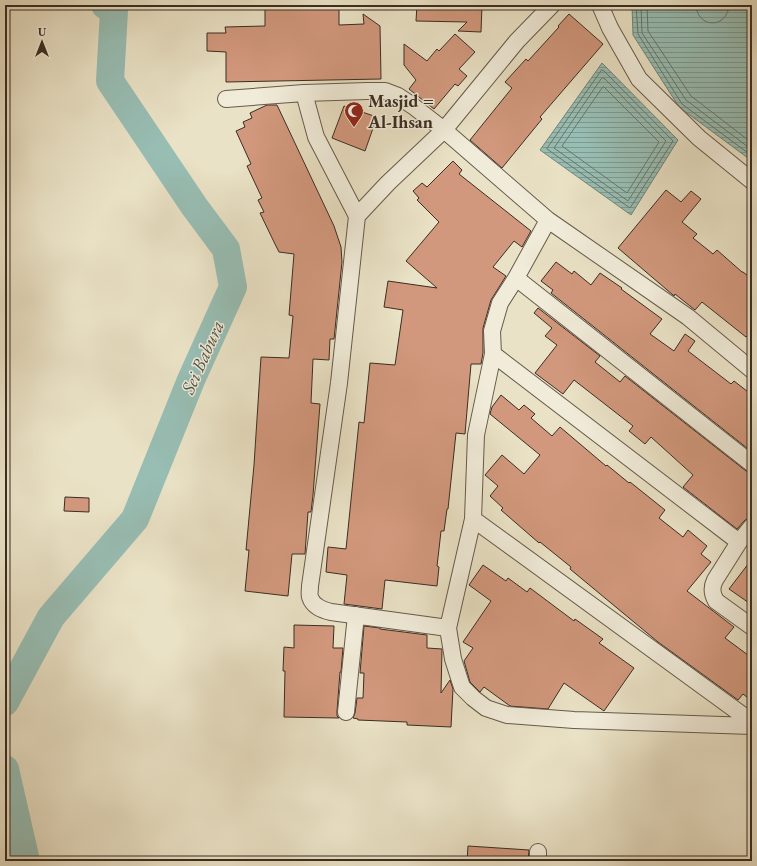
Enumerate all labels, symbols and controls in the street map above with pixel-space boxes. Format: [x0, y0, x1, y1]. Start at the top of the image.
north arrow [22, 22, 62, 62]
text: U [38, 25, 47, 39]
place label: Masjid = Al-Ihsan [367, 89, 434, 133]
mosque icon: Masjid = Al-Ihsan [343, 100, 365, 128]
water label: Sei Babura [175, 316, 230, 399]

